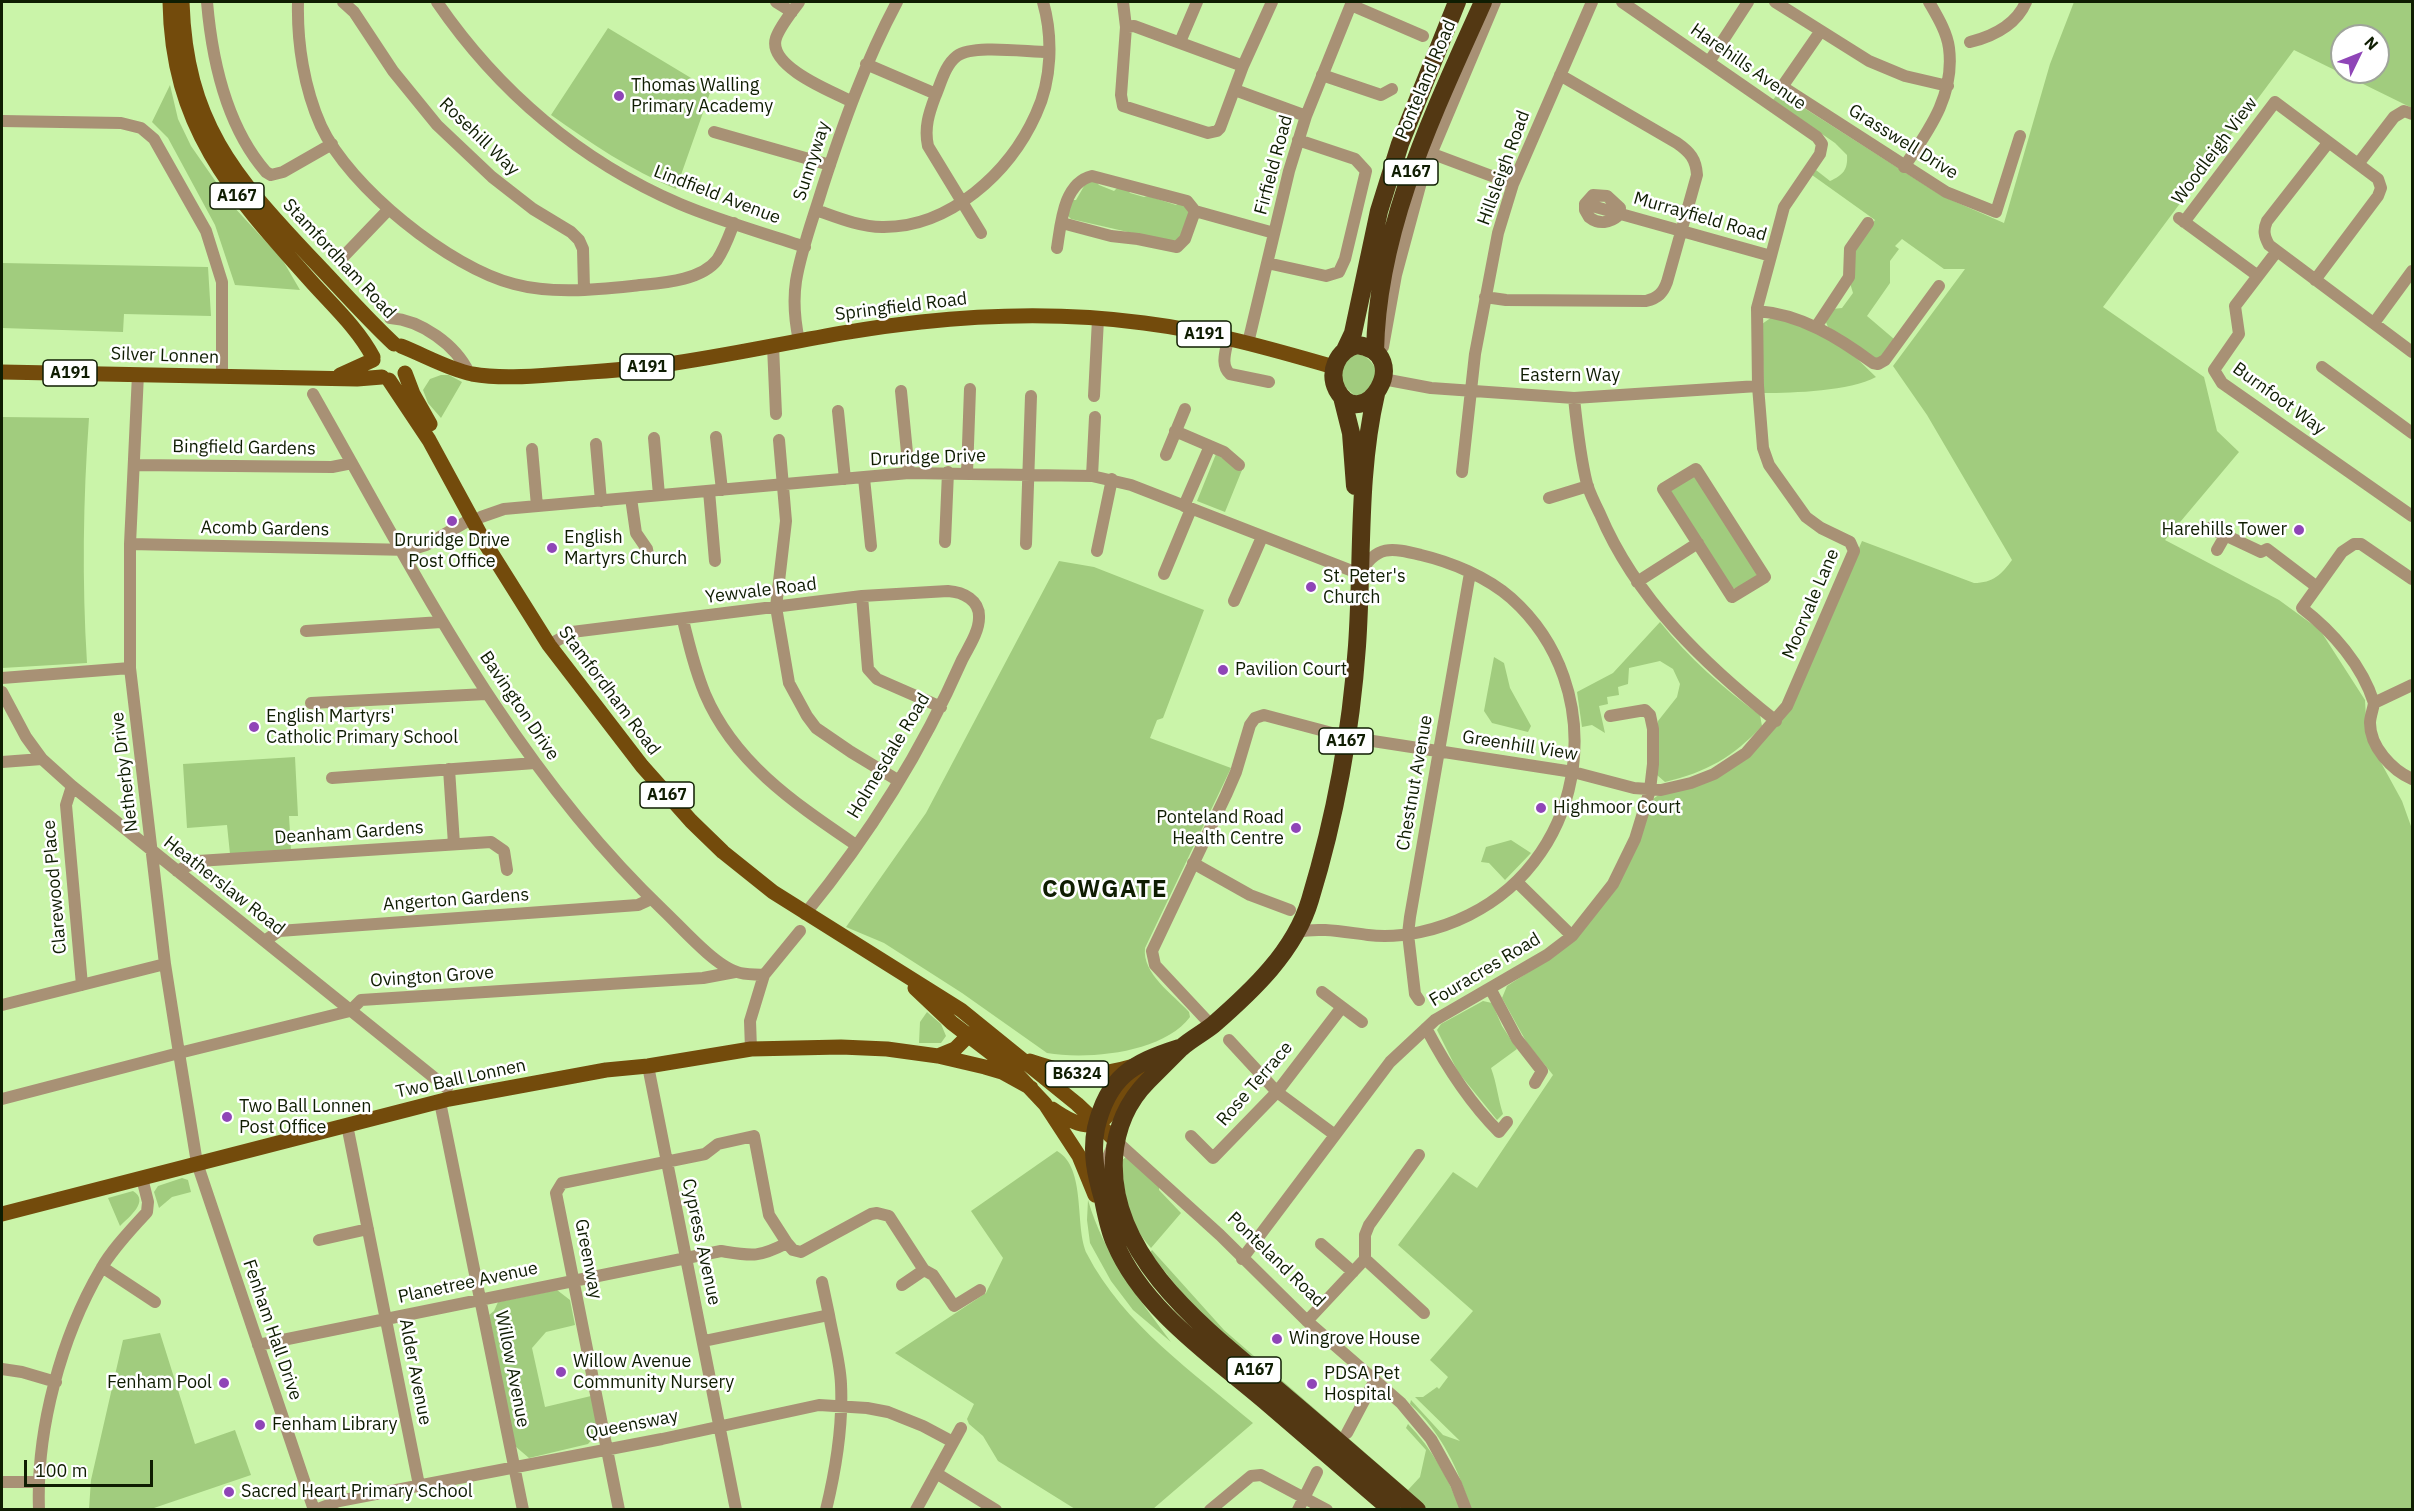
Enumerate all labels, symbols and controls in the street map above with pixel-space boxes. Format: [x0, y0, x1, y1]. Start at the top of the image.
street label: Ponteland Road [1391, 17, 1461, 143]
street label: Harehills Avenue [1686, 19, 1810, 115]
north arrow [2330, 24, 2390, 84]
text: N [2360, 32, 2383, 54]
place label: Thomas Walling Primary Academy [631, 75, 773, 118]
marker: Thomas Walling Primary Academy [612, 89, 626, 103]
street label: Rosehill Way [434, 93, 524, 181]
street label: Woodleigh View [2168, 93, 2262, 209]
street label: Grasswell Drive [1844, 100, 1962, 184]
street label: Hillsleigh Road [1473, 108, 1535, 228]
street label: Firfield Road [1250, 113, 1298, 217]
street label: Sunnyway [789, 119, 835, 203]
road number: A167 [1384, 159, 1438, 185]
street label: Lindfield Avenue [651, 161, 783, 229]
road number: A167 [210, 183, 264, 209]
street label: Murrayfield Road [1631, 188, 1769, 246]
street label: Stamfordham Road [278, 195, 400, 323]
street label: Springfield Road [834, 288, 968, 326]
road number: A191 [1177, 321, 1231, 347]
street label: Silver Lonnen [110, 343, 220, 369]
road number: A191 [620, 354, 674, 380]
street label: Burnfoot Way [2228, 358, 2330, 440]
road number: A191 [43, 360, 97, 386]
street label: Eastern Way [1520, 365, 1620, 387]
street label: Bingfield Gardens [172, 436, 316, 460]
street label: Druridge Drive [870, 445, 986, 471]
marker: Druridge Drive Post Office [445, 514, 459, 528]
street label: Acomb Gardens [200, 517, 330, 541]
place label: Harehills Tower [2161, 519, 2287, 541]
marker: Harehills Tower [2292, 523, 2306, 537]
place label: English Martyrs Church [564, 527, 687, 570]
place label: Druridge Drive Post Office [394, 530, 510, 572]
marker: English Martyrs Church [545, 541, 559, 555]
street label: Moorvale Lane [1778, 546, 1844, 662]
place label: St. Peter's Church [1323, 566, 1406, 608]
street label: Yewvale Road [704, 573, 818, 609]
marker: St. Peter's Church [1304, 580, 1318, 594]
street label: Stamfordham Road [553, 622, 665, 760]
street label: Bavington Drive [475, 647, 563, 765]
place label: Pavilion Court [1235, 659, 1347, 681]
marker: Pavilion Court [1216, 663, 1230, 677]
street label: Holmesdale Road [843, 689, 935, 823]
place label: English Martyrs' Catholic Primary School [266, 706, 458, 748]
street label: Netherby Drive [107, 711, 143, 833]
street label: Chestnut Avenue [1392, 713, 1438, 853]
marker: English Martyrs' Catholic Primary School [247, 720, 261, 734]
street label: Greenhill View [1461, 726, 1579, 766]
road number: A167 [1319, 728, 1373, 754]
road number: A167 [640, 782, 694, 808]
place label: Highmoor Court [1553, 797, 1681, 819]
marker: Highmoor Court [1534, 801, 1548, 815]
place label: Ponteland Road Health Centre [1156, 807, 1284, 850]
street label: Deanham Gardens [274, 817, 424, 849]
street label: Clarewood Place [38, 819, 72, 955]
marker: Ponteland Road Health Centre [1289, 821, 1303, 835]
street label: Heatherslaw Road [159, 832, 289, 940]
district label: COWGATE [1042, 876, 1168, 904]
street label: Angerton Gardens [382, 884, 530, 916]
street label: Fouracres Road [1425, 928, 1545, 1012]
street label: Ovington Grove [369, 962, 495, 992]
street label: Rose Terrace [1212, 1037, 1298, 1131]
street label: Two Ball Lonnen [394, 1055, 528, 1103]
road number: B6324 [1046, 1061, 1108, 1087]
place label: Two Ball Lonnen Post Office [239, 1096, 371, 1138]
marker: Two Ball Lonnen Post Office [220, 1110, 234, 1124]
street label: Cypress Avenue [677, 1177, 725, 1307]
street label: Ponteland Road [1223, 1208, 1329, 1312]
street label: Greenway [570, 1217, 606, 1301]
street label: Fenham Hall Drive [238, 1257, 306, 1403]
street label: Planetree Avenue [396, 1258, 540, 1308]
street label: Willow Avenue [490, 1309, 534, 1429]
street label: Alder Avenue [394, 1317, 436, 1427]
place label: Wingrove House [1289, 1328, 1420, 1350]
marker: Wingrove House [1270, 1332, 1284, 1346]
place label: Willow Avenue Community Nursery [573, 1351, 734, 1394]
road number: A167 [1227, 1357, 1281, 1383]
place label: PDSA Pet Hospital [1324, 1363, 1400, 1406]
marker: Willow Avenue Community Nursery [554, 1365, 568, 1379]
place label: Fenham Pool [107, 1372, 212, 1394]
marker: Fenham Pool [217, 1376, 231, 1390]
marker: PDSA Pet Hospital [1305, 1377, 1319, 1391]
street label: Queensway [584, 1405, 680, 1445]
place label: Fenham Library [272, 1414, 397, 1436]
marker: Fenham Library [253, 1418, 267, 1432]
scale bar [27, 1448, 156, 1486]
text: 100 m [35, 1459, 87, 1482]
place label: Sacred Heart Primary School [241, 1481, 473, 1503]
marker: Sacred Heart Primary School [222, 1485, 236, 1499]

